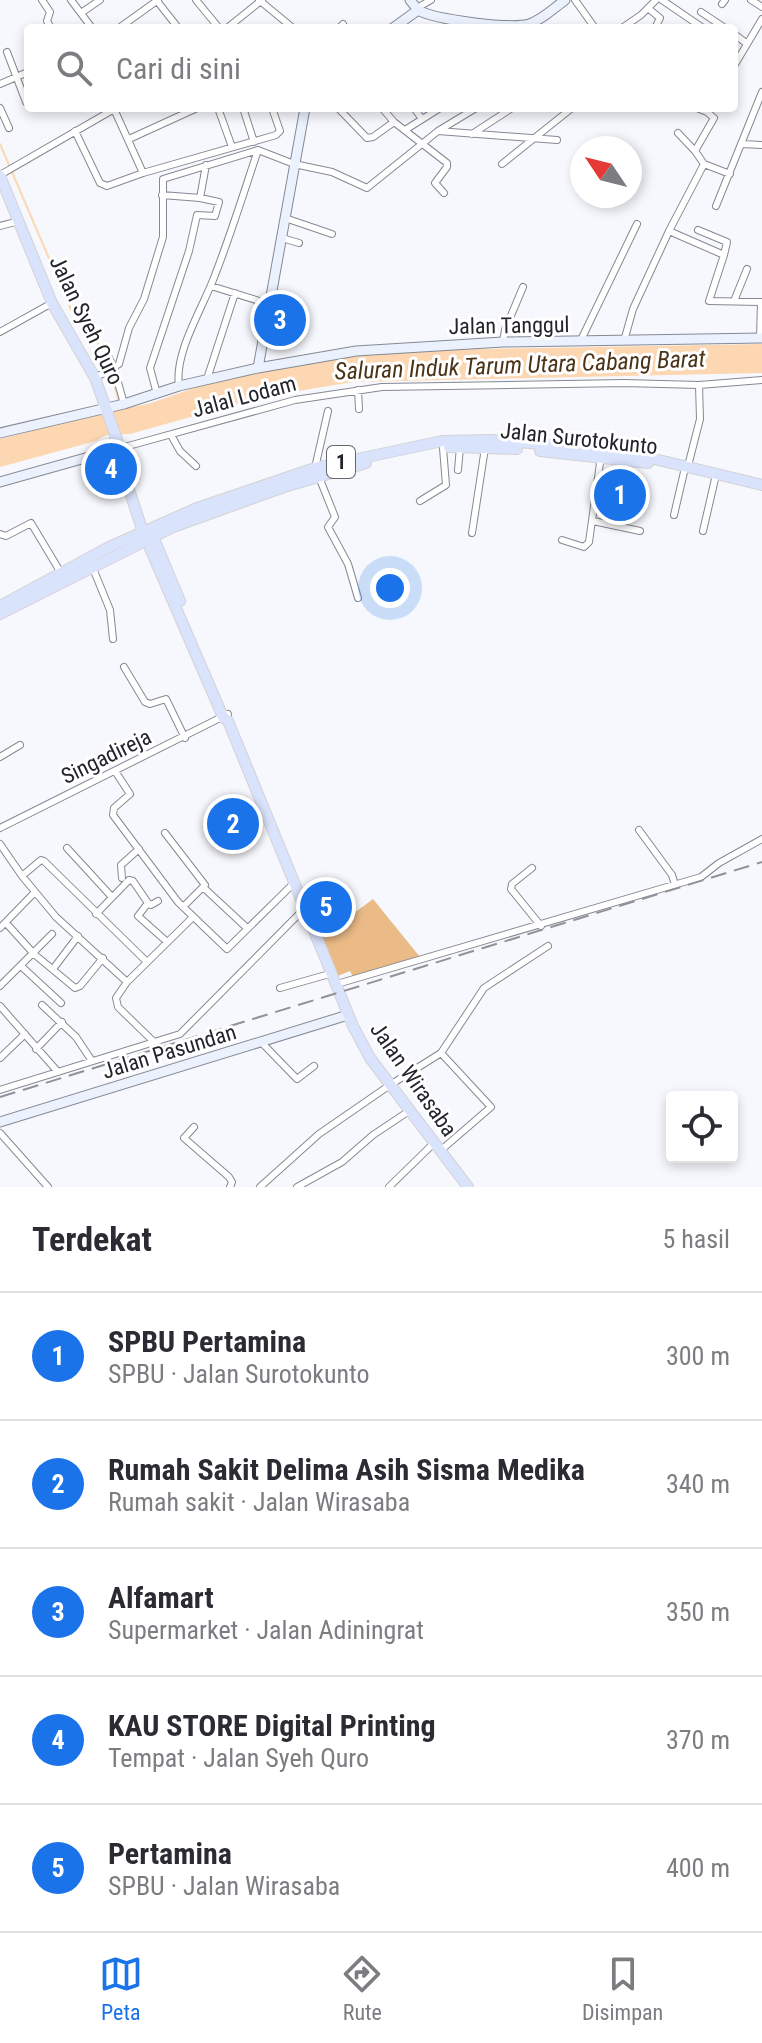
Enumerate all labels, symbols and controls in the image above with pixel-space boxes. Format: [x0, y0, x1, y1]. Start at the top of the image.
search box [24, 24, 738, 112]
icon: search [52, 46, 96, 90]
text: Cari di sini [116, 51, 241, 86]
north arrow [570, 136, 642, 208]
street label: Jalan Syeh Quro [45, 252, 129, 389]
pin: 3 [254, 290, 306, 350]
street label: Jalan Tanggul [448, 312, 570, 339]
water label: Saluran Induk Tarum Utara Cabang Barat [334, 345, 706, 385]
street label: Jalal Lodam [190, 371, 299, 422]
street label: Jalan Surotokunto [499, 418, 659, 459]
pin: 4 [85, 439, 137, 499]
road number: 1 [327, 446, 355, 478]
pin: 1 [594, 465, 646, 525]
your location [370, 568, 410, 608]
street label: Singadireja [57, 724, 155, 789]
pin: 2 [207, 794, 259, 854]
pin: 5 [300, 877, 352, 937]
street label: Jalan Wirasaba [365, 1018, 462, 1141]
street label: Jalan Pasundan [99, 1019, 239, 1084]
map controls [666, 1091, 738, 1163]
button: locate [666, 1091, 738, 1163]
text: Terdekat [32, 1219, 152, 1259]
text: 5 hasil [662, 1224, 730, 1254]
text: SPBU Pertamina [108, 1324, 306, 1359]
text: 1 [51, 1341, 65, 1371]
text: 300 m [666, 1341, 730, 1371]
text: SPBU · Jalan Surotokunto [108, 1359, 370, 1389]
text: Rumah Sakit Delima Asih Sisma Medika [108, 1452, 585, 1487]
text: 2 [51, 1469, 65, 1499]
text: 340 m [666, 1469, 730, 1499]
text: Rumah sakit · Jalan Wirasaba [108, 1487, 410, 1517]
text: Alfamart [108, 1580, 214, 1615]
text: 3 [51, 1597, 65, 1627]
text: 350 m [666, 1597, 730, 1627]
text: Supermarket · Jalan Adiningrat [108, 1615, 424, 1645]
text: KAU STORE Digital Printing [108, 1708, 436, 1743]
text: 4 [51, 1725, 65, 1755]
text: 370 m [666, 1725, 730, 1755]
text: Tempat · Jalan Syeh Quro [108, 1743, 369, 1773]
text: Pertamina [108, 1836, 232, 1871]
text: 5 [51, 1853, 65, 1883]
text: 400 m [666, 1853, 730, 1883]
text: SPBU · Jalan Wirasaba [108, 1871, 340, 1901]
tab: Peta [99, 1952, 143, 2025]
tab: Rute [340, 1952, 384, 2025]
tab: Disimpan [582, 1952, 663, 2025]

